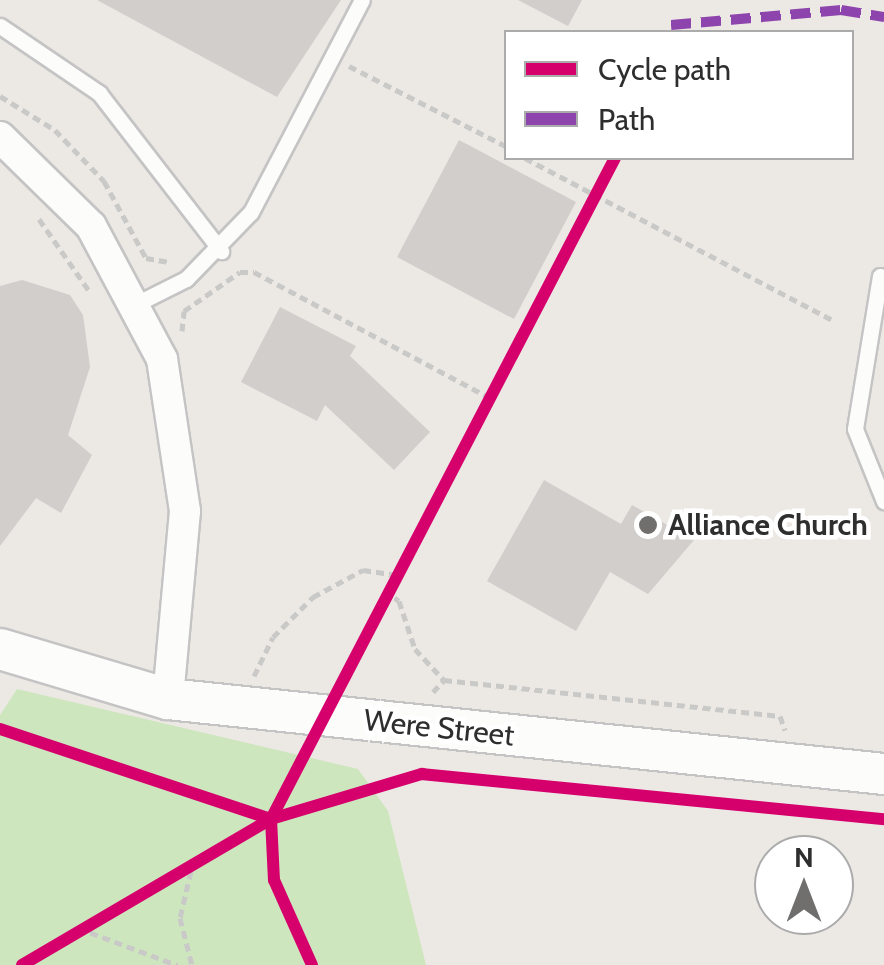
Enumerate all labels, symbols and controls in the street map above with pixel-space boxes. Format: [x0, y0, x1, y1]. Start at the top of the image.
legend [504, 30, 854, 160]
text: Cycle path [598, 51, 731, 88]
text: Path [598, 101, 655, 138]
place label: Alliance Church [668, 507, 868, 543]
marker: Alliance Church [637, 514, 659, 536]
street label: Were Street [362, 702, 516, 754]
north arrow [754, 835, 854, 935]
text: N [794, 840, 814, 874]

